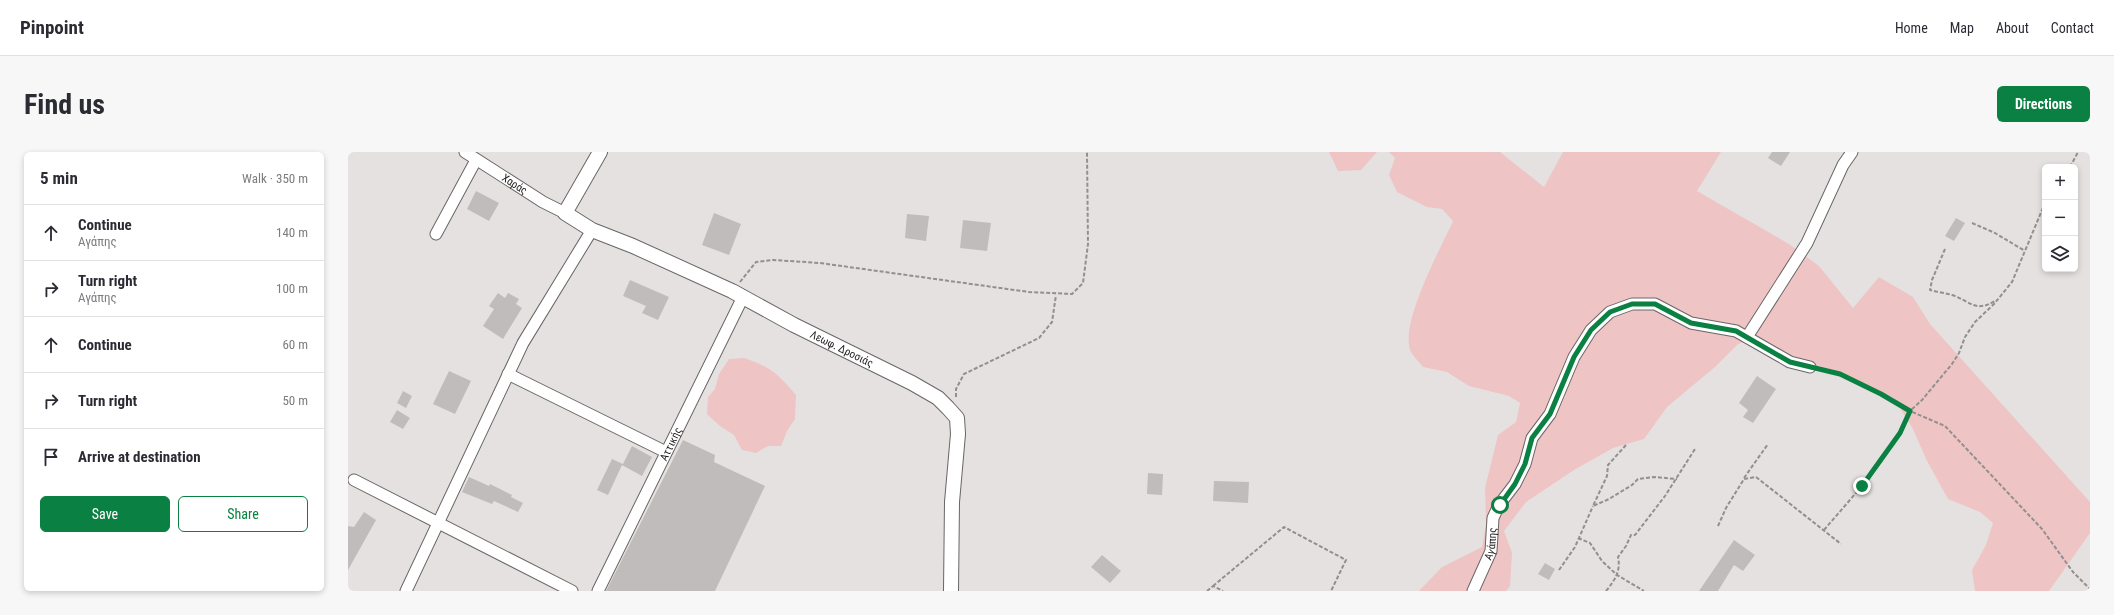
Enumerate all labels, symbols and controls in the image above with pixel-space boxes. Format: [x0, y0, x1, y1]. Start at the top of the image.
text: Pinpoint [20, 16, 84, 39]
text: Home [1895, 20, 1928, 36]
text: Map [1950, 20, 1974, 36]
text: About [1996, 20, 2029, 36]
text: Contact [2051, 20, 2094, 36]
button: Directions [1997, 86, 2090, 122]
text: Find us [24, 88, 105, 121]
map controls [2042, 164, 2078, 272]
button: + [2042, 164, 2078, 200]
text: 5 min [40, 168, 78, 188]
text: Walk · 350 m [242, 171, 308, 186]
street label: Χαράς [499, 171, 529, 197]
button: − [2042, 200, 2078, 236]
text: Continue [78, 216, 132, 234]
icon: ahead [40, 222, 62, 244]
text: 140 m [276, 225, 308, 240]
text: Αγάπης [78, 234, 117, 249]
button: layers [2042, 236, 2078, 272]
text: Turn right [78, 272, 137, 290]
icon: right [40, 278, 62, 300]
text: 100 m [276, 281, 308, 296]
text: Αγάπης [78, 290, 117, 305]
street label: Λεωφ. Δροσιάς [808, 328, 875, 370]
icon: ahead [40, 334, 62, 356]
text: Continue [78, 336, 132, 354]
text: 60 m [282, 337, 308, 352]
icon: right [40, 390, 62, 412]
text: Turn right [78, 392, 137, 410]
text: 50 m [282, 393, 308, 408]
street label: Αττικής [657, 425, 685, 463]
icon: arrive [40, 446, 62, 468]
text: Arrive at destination [78, 448, 201, 466]
route end [1853, 477, 1871, 495]
button: Save [40, 496, 170, 532]
button: Share [178, 496, 308, 532]
route start [1491, 496, 1509, 514]
street label: Αγάπης [1482, 527, 1499, 562]

